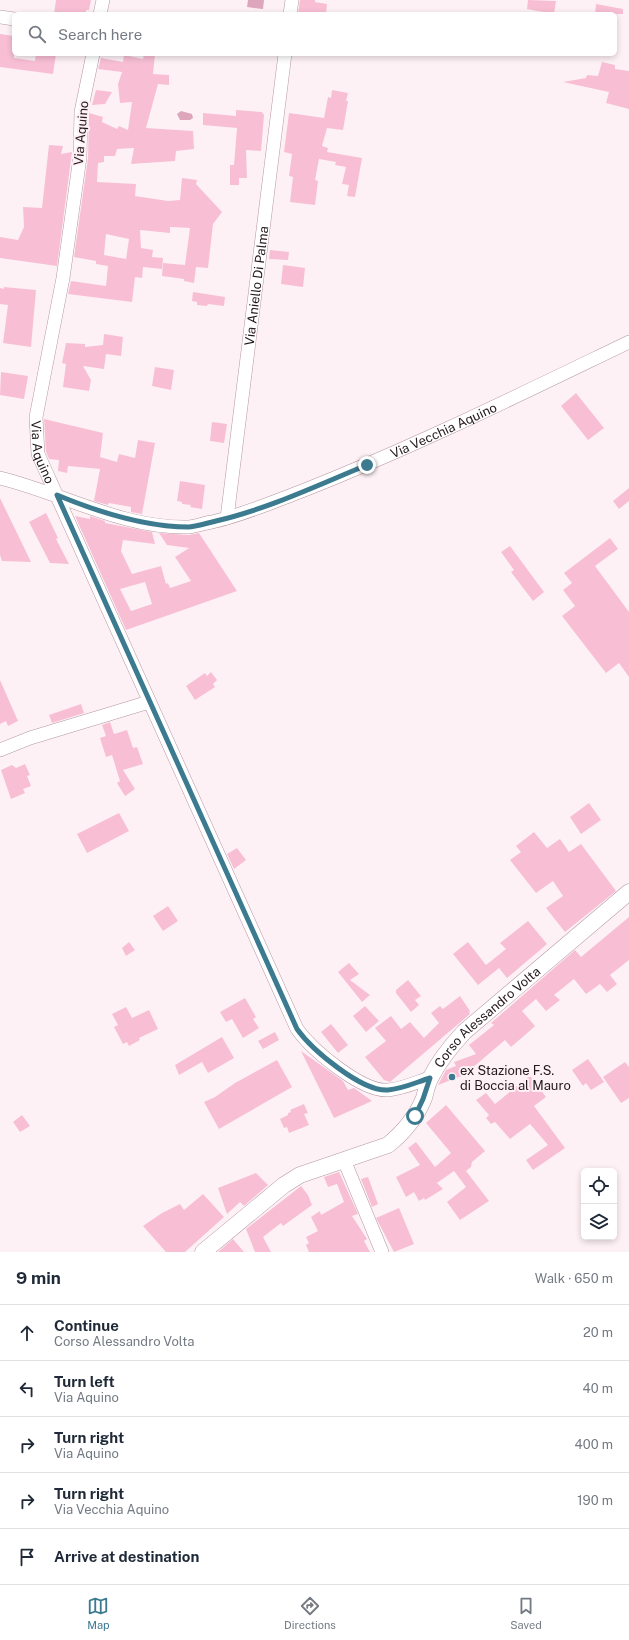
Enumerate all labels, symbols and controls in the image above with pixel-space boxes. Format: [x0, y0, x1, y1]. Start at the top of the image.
search box [12, 12, 617, 56]
icon: search [26, 23, 48, 45]
text: Search here [58, 26, 142, 43]
street label: Via Aquino [71, 100, 91, 166]
street label: Via Aniello Di Palma [241, 225, 271, 347]
street label: Via Vecchia Aquino [388, 399, 499, 461]
street label: Via Aquino [29, 420, 58, 486]
route end [358, 456, 376, 474]
street label: Corso Alessandro Volta [431, 963, 543, 1070]
place label: ex Stazione F.S. di Boccia al Mauro [460, 1063, 571, 1093]
marker: ex Stazione F.S. di Boccia al Mauro [447, 1072, 457, 1082]
route start [406, 1107, 424, 1125]
map controls [581, 1168, 617, 1240]
button: locate [581, 1168, 617, 1204]
button: layers [581, 1204, 617, 1240]
text: 9 min [16, 1268, 61, 1288]
text: Walk · 650 m [535, 1271, 613, 1286]
text: Continue [54, 1317, 119, 1334]
icon: ahead [16, 1322, 38, 1344]
text: 20 m [583, 1325, 613, 1340]
text: Corso Alessandro Volta [54, 1334, 194, 1349]
text: Turn left [54, 1373, 115, 1390]
icon: left [16, 1378, 38, 1400]
text: 40 m [582, 1381, 613, 1396]
text: Via Aquino [54, 1390, 119, 1405]
text: Turn right [54, 1429, 124, 1446]
icon: right [16, 1434, 38, 1456]
text: 400 m [575, 1437, 613, 1452]
text: Via Aquino [54, 1446, 119, 1461]
text: Turn right [54, 1485, 124, 1502]
icon: right [16, 1490, 38, 1512]
text: 190 m [577, 1493, 613, 1508]
text: Via Vecchia Aquino [54, 1502, 169, 1517]
icon: arrive [16, 1546, 38, 1568]
text: Arrive at destination [54, 1548, 199, 1565]
tab: Map [87, 1595, 110, 1631]
tab: Directions [284, 1595, 336, 1631]
tab: Saved [510, 1595, 542, 1631]

